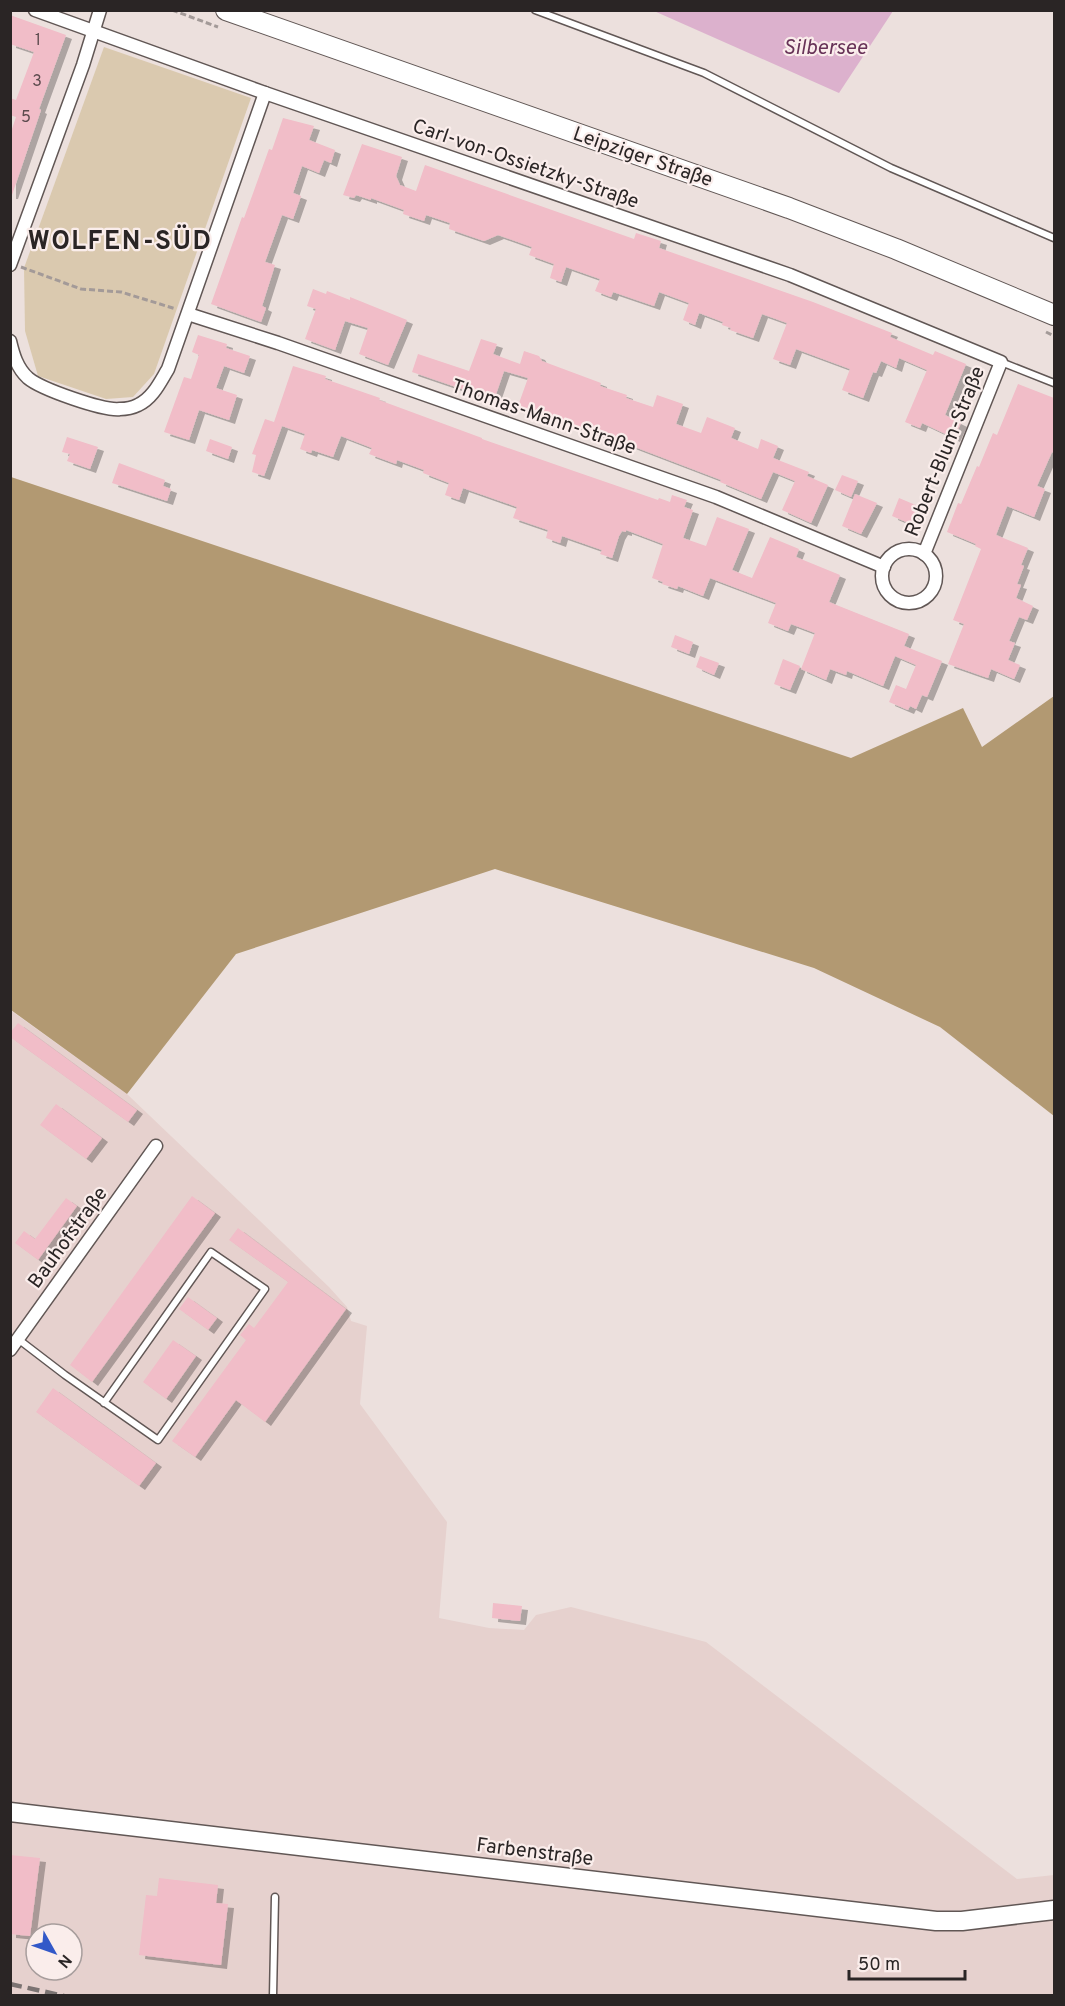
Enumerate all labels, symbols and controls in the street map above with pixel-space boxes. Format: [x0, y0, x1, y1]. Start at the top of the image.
house number: 1 [35, 31, 41, 51]
water label: Silbersee [783, 35, 868, 62]
house number: 3 [32, 72, 42, 92]
house number: 5 [21, 108, 31, 128]
street label: Carl-von-Ossietzky-Straße [409, 114, 642, 216]
street label: Leipziger Straße [569, 122, 716, 194]
district label: WOLFEN-SÜD [28, 224, 212, 259]
street label: Robert-Blum-Straße [900, 363, 992, 541]
street label: Thomas-Mann-Straße [447, 374, 639, 462]
street label: Bauhofstraße [23, 1182, 114, 1294]
street label: Farbenstraße [475, 1833, 595, 1873]
north arrow [24, 1922, 84, 1982]
scale bar [849, 1943, 964, 1981]
text: N [53, 1950, 75, 1971]
text: 50 m [858, 1954, 900, 1977]

